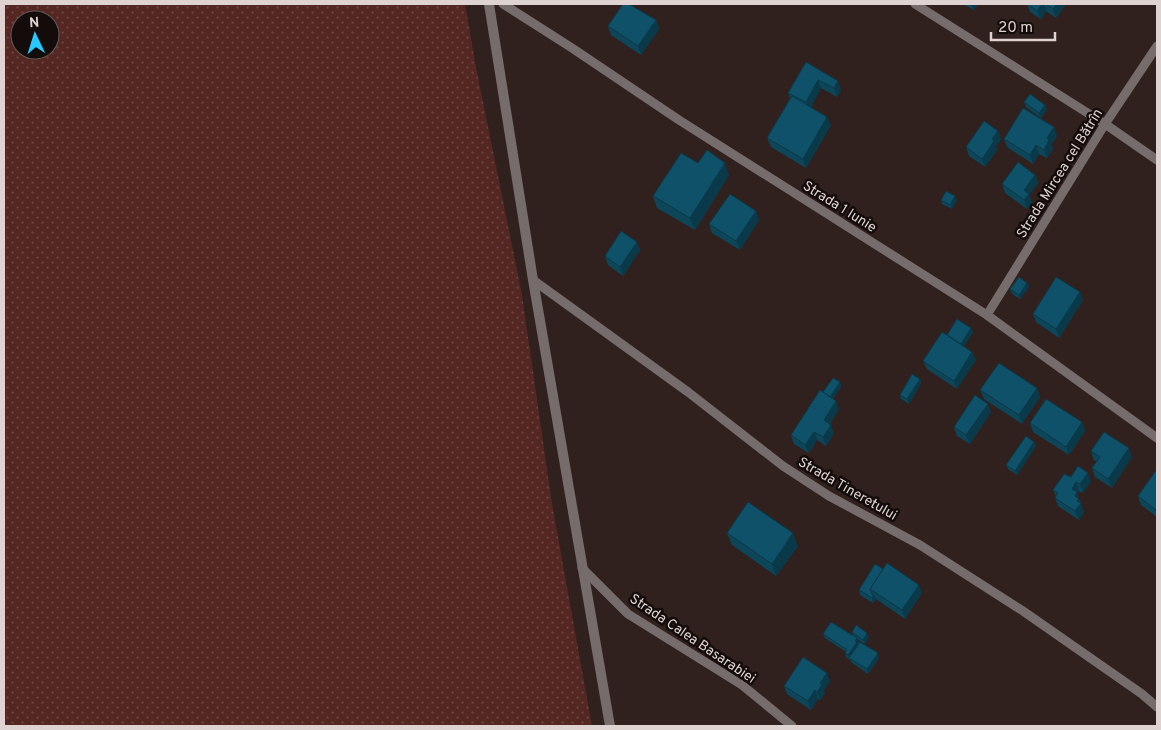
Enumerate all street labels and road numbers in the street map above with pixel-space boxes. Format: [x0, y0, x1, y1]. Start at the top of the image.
street label: Strada Mircea cel Bătrîn [1014, 106, 1107, 242]
street label: Strada 1 Iunie [799, 178, 879, 237]
street label: Strada Tineretului [795, 454, 900, 525]
street label: Strada Calea Basarabiei [626, 591, 758, 688]

